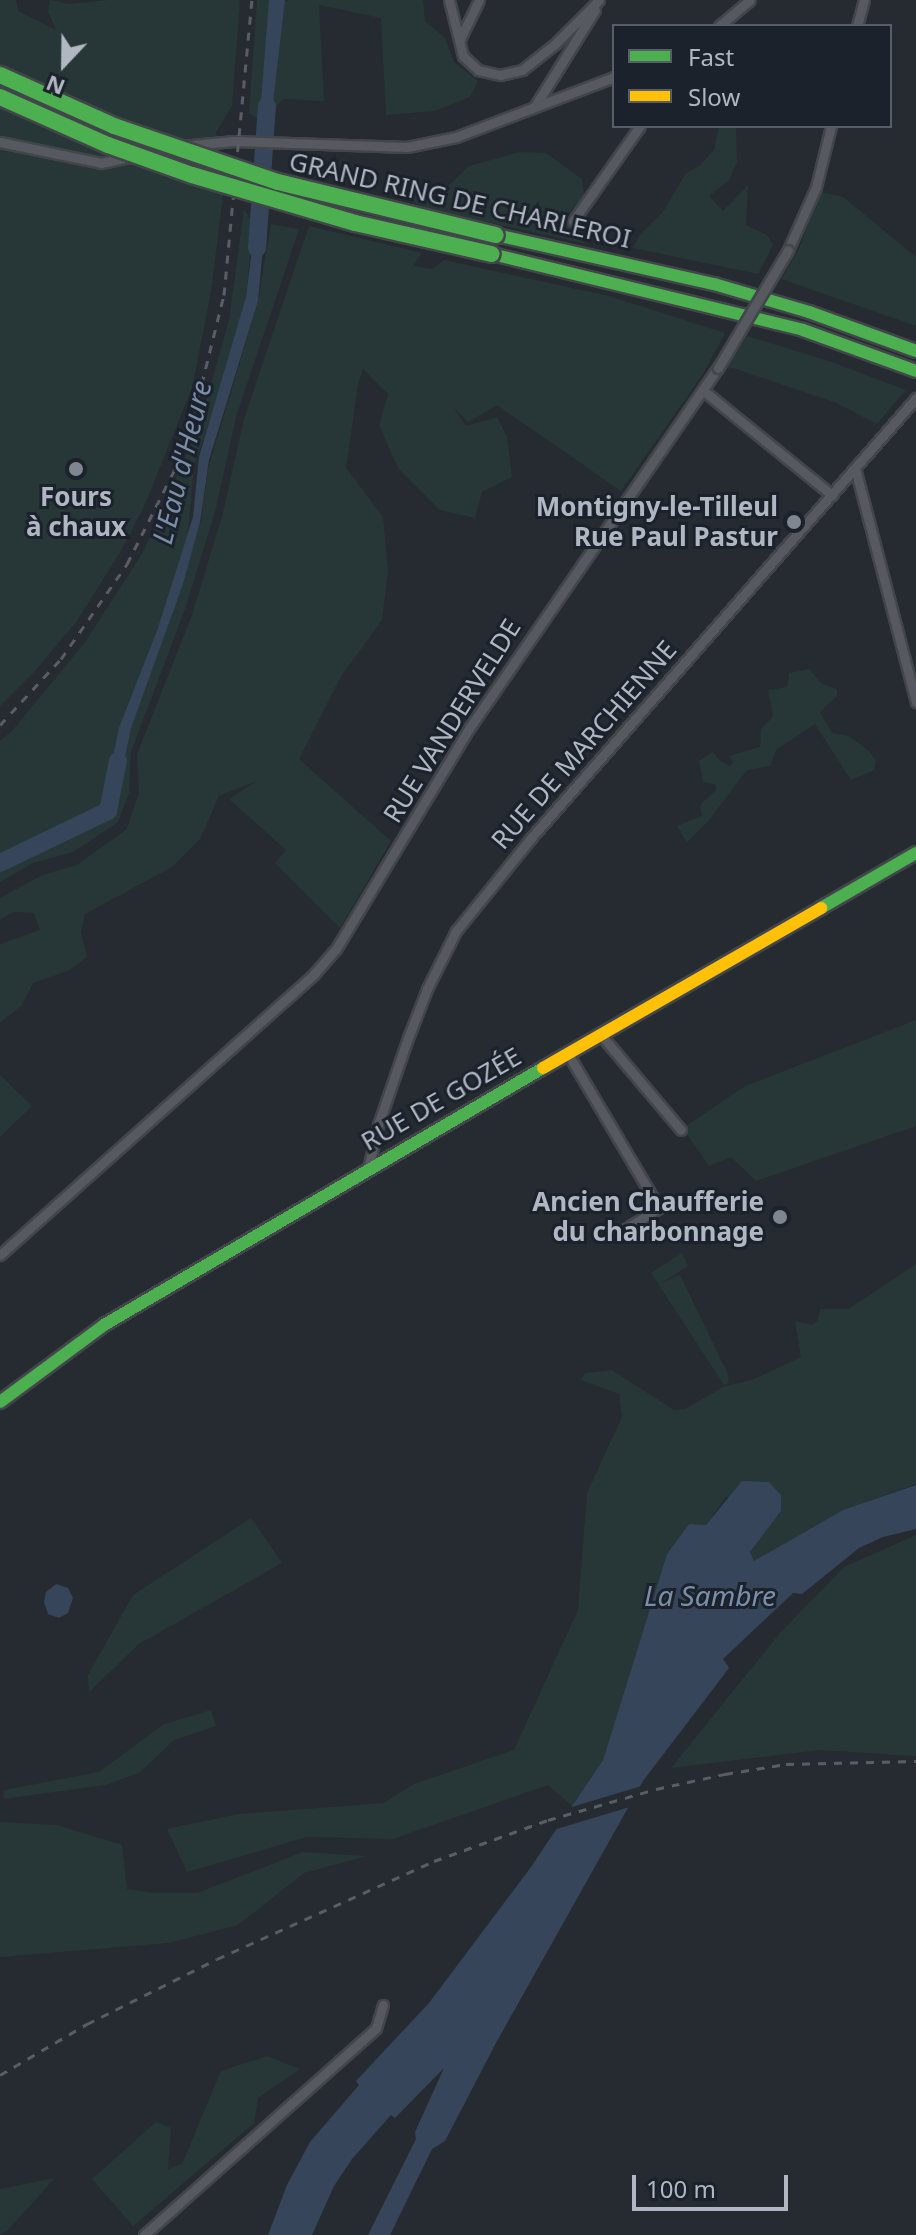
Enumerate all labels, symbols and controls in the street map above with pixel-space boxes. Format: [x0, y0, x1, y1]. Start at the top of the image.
north arrow [24, 24, 104, 104]
legend [612, 24, 892, 128]
text: Fast [688, 40, 734, 73]
text: N [41, 69, 69, 104]
text: Slow [688, 80, 740, 113]
street label: GRAND RING DE CHARLEROI [286, 145, 634, 255]
water label: L'Eau d'Heure [144, 377, 218, 547]
marker: Fours à chaux [67, 460, 85, 478]
place label: Fours à chaux [26, 481, 126, 542]
place label: Montigny-le-Tilleul Rue Paul Pastur [536, 491, 778, 552]
marker: Montigny-le-Tilleul Rue Paul Pastur [785, 513, 803, 531]
street label: RUE VANDERVELDE [377, 613, 527, 829]
street label: RUE DE MARCHIENNE [485, 634, 683, 856]
street label: RUE DE GOZÉE [356, 1041, 526, 1157]
place label: Ancien Chaufferie du charbonnage [532, 1186, 764, 1248]
marker: Ancien Chaufferie du charbonnage [771, 1208, 789, 1226]
water label: La Sambre [644, 1578, 776, 1612]
scale bar [636, 2159, 792, 2209]
text: 100 m [646, 2172, 716, 2205]

